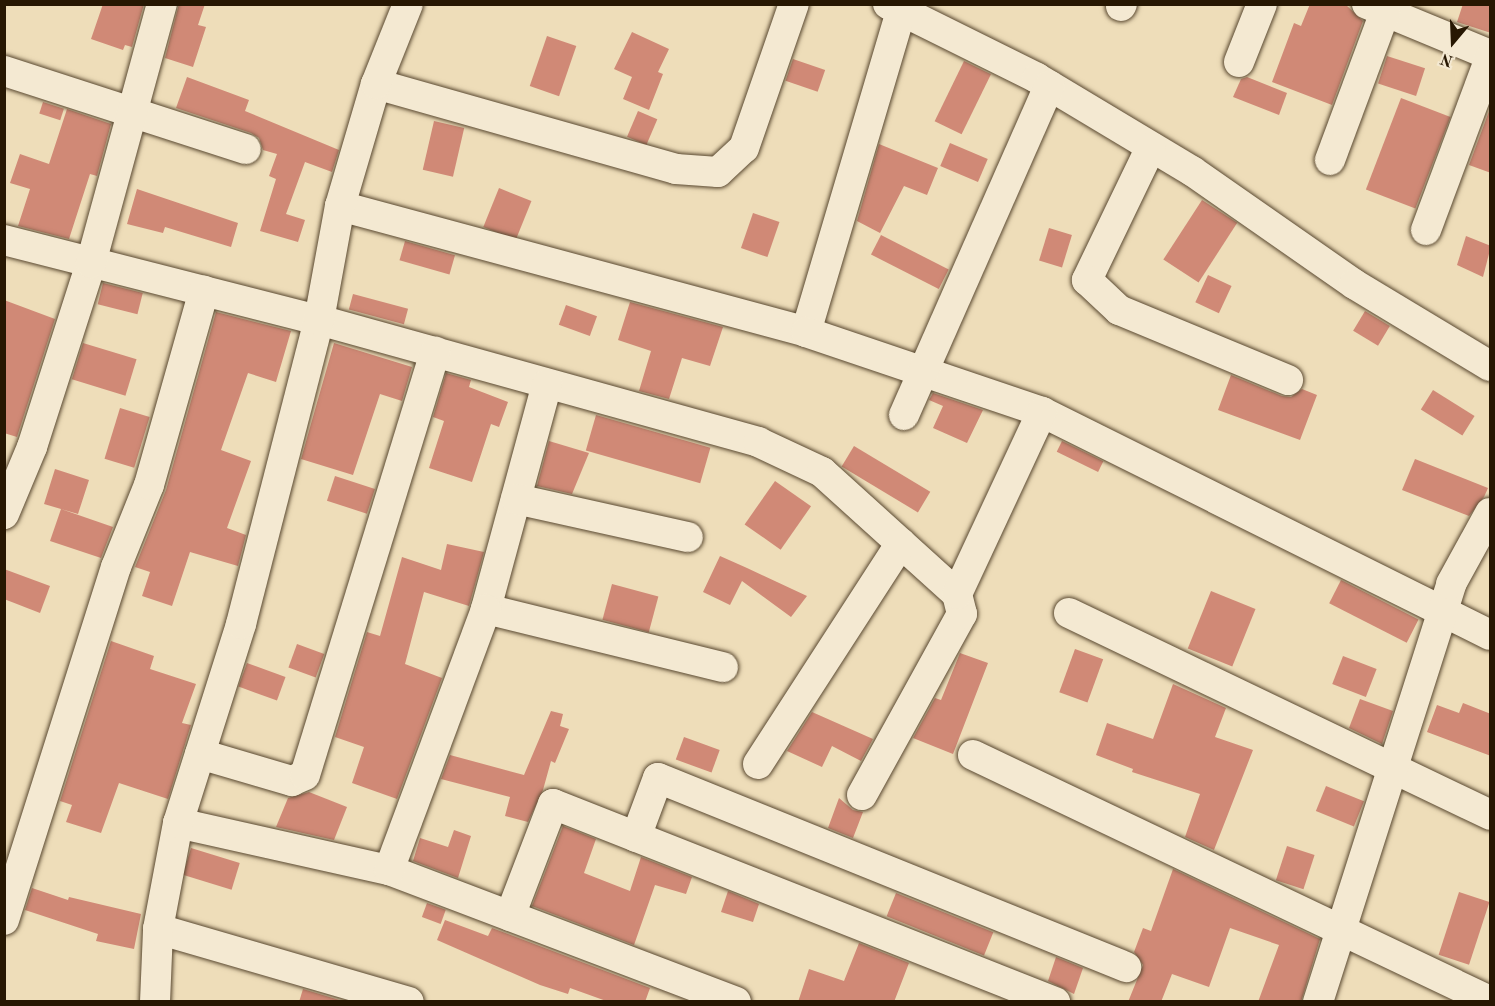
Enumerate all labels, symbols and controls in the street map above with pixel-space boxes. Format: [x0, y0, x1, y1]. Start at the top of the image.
north arrow [1423, 12, 1483, 72]
text: N [1439, 49, 1456, 69]

